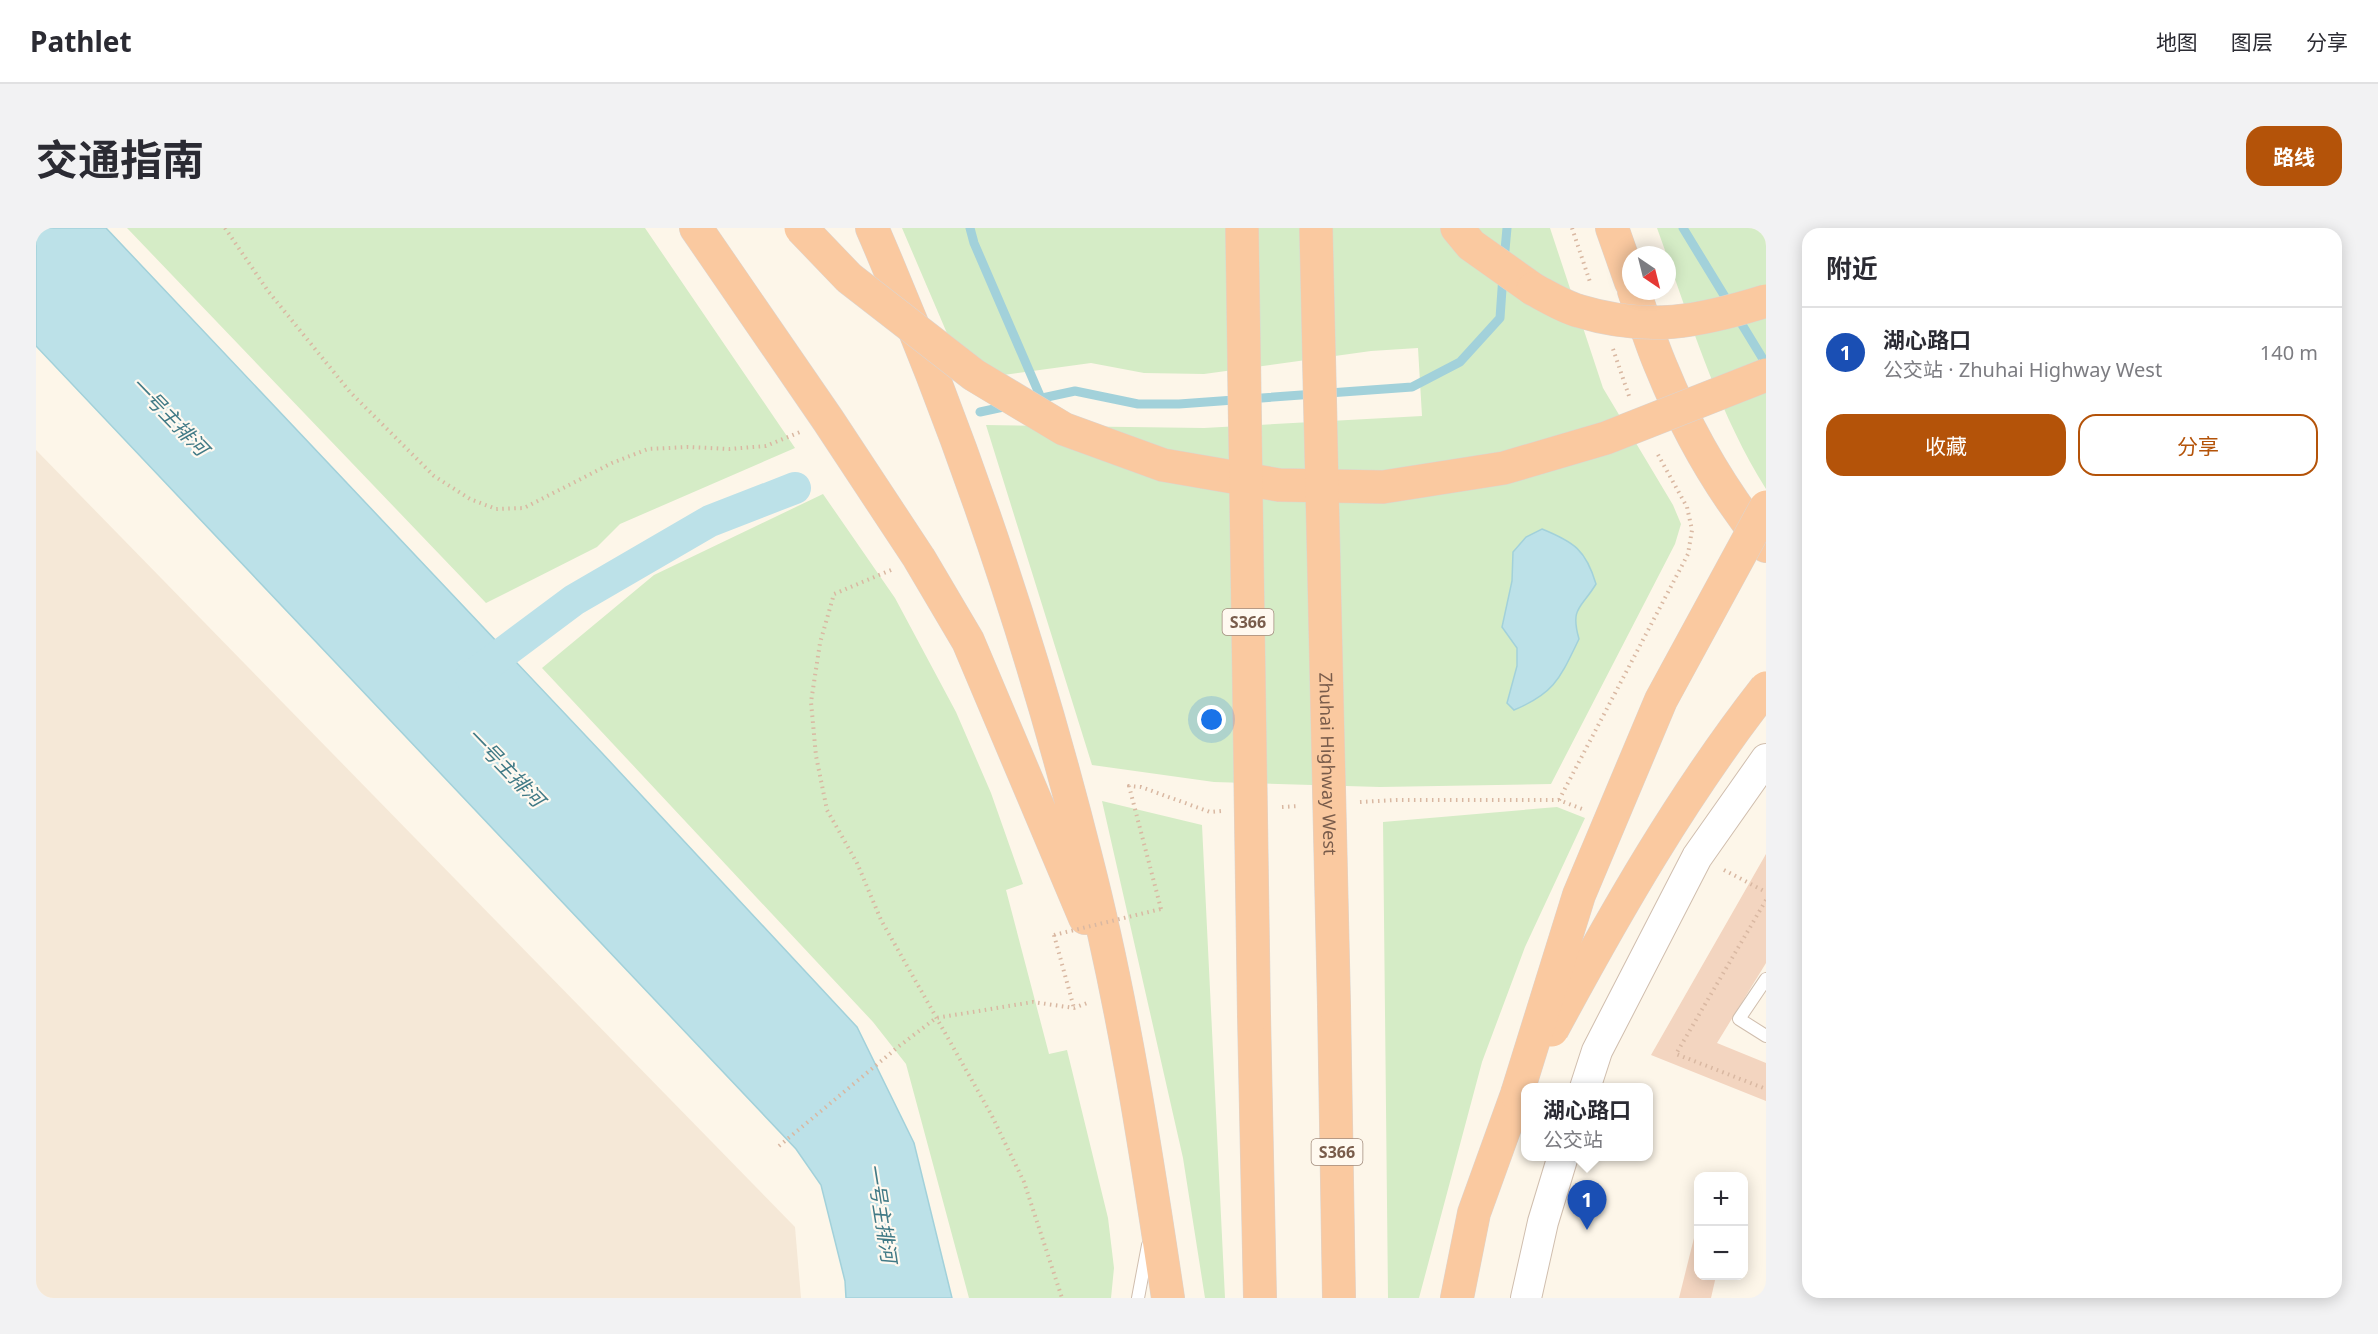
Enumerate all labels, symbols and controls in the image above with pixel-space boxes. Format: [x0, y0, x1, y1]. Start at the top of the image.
text: Pathlet [30, 22, 132, 60]
text: 地图 [2156, 28, 2198, 56]
text: 图层 [2231, 28, 2273, 56]
text: 分享 [2306, 28, 2348, 56]
button: 路线 [2246, 126, 2342, 186]
text: 交通指南 [36, 130, 204, 187]
north arrow [1622, 246, 1676, 300]
text: 附近 [1826, 250, 1878, 286]
text: 湖心路口 [1883, 324, 1971, 354]
text: 1 [1840, 339, 1851, 366]
text: 140 m [2260, 339, 2318, 366]
text: 公交站 · Zhuhai Highway West [1883, 356, 2162, 383]
water label: 一号主排河 [126, 371, 217, 464]
button: 收藏 [1826, 414, 2066, 476]
button: 分享 [2078, 414, 2318, 476]
road number: S366 [1222, 609, 1274, 635]
street label: Zhuhai Highway West [1314, 672, 1343, 856]
your location [1197, 705, 1226, 734]
water label: 一号主排河 [462, 722, 553, 815]
popup [1521, 1083, 1653, 1161]
text: 湖心路口 [1543, 1094, 1631, 1124]
text: 公交站 [1543, 1126, 1603, 1153]
road number: S366 [1312, 1139, 1362, 1165]
water label: 一号主排河 [861, 1162, 904, 1268]
map controls [1694, 1172, 1748, 1280]
button: + [1694, 1172, 1748, 1226]
pin: 1 [1568, 1180, 1606, 1230]
button: − [1694, 1226, 1748, 1280]

